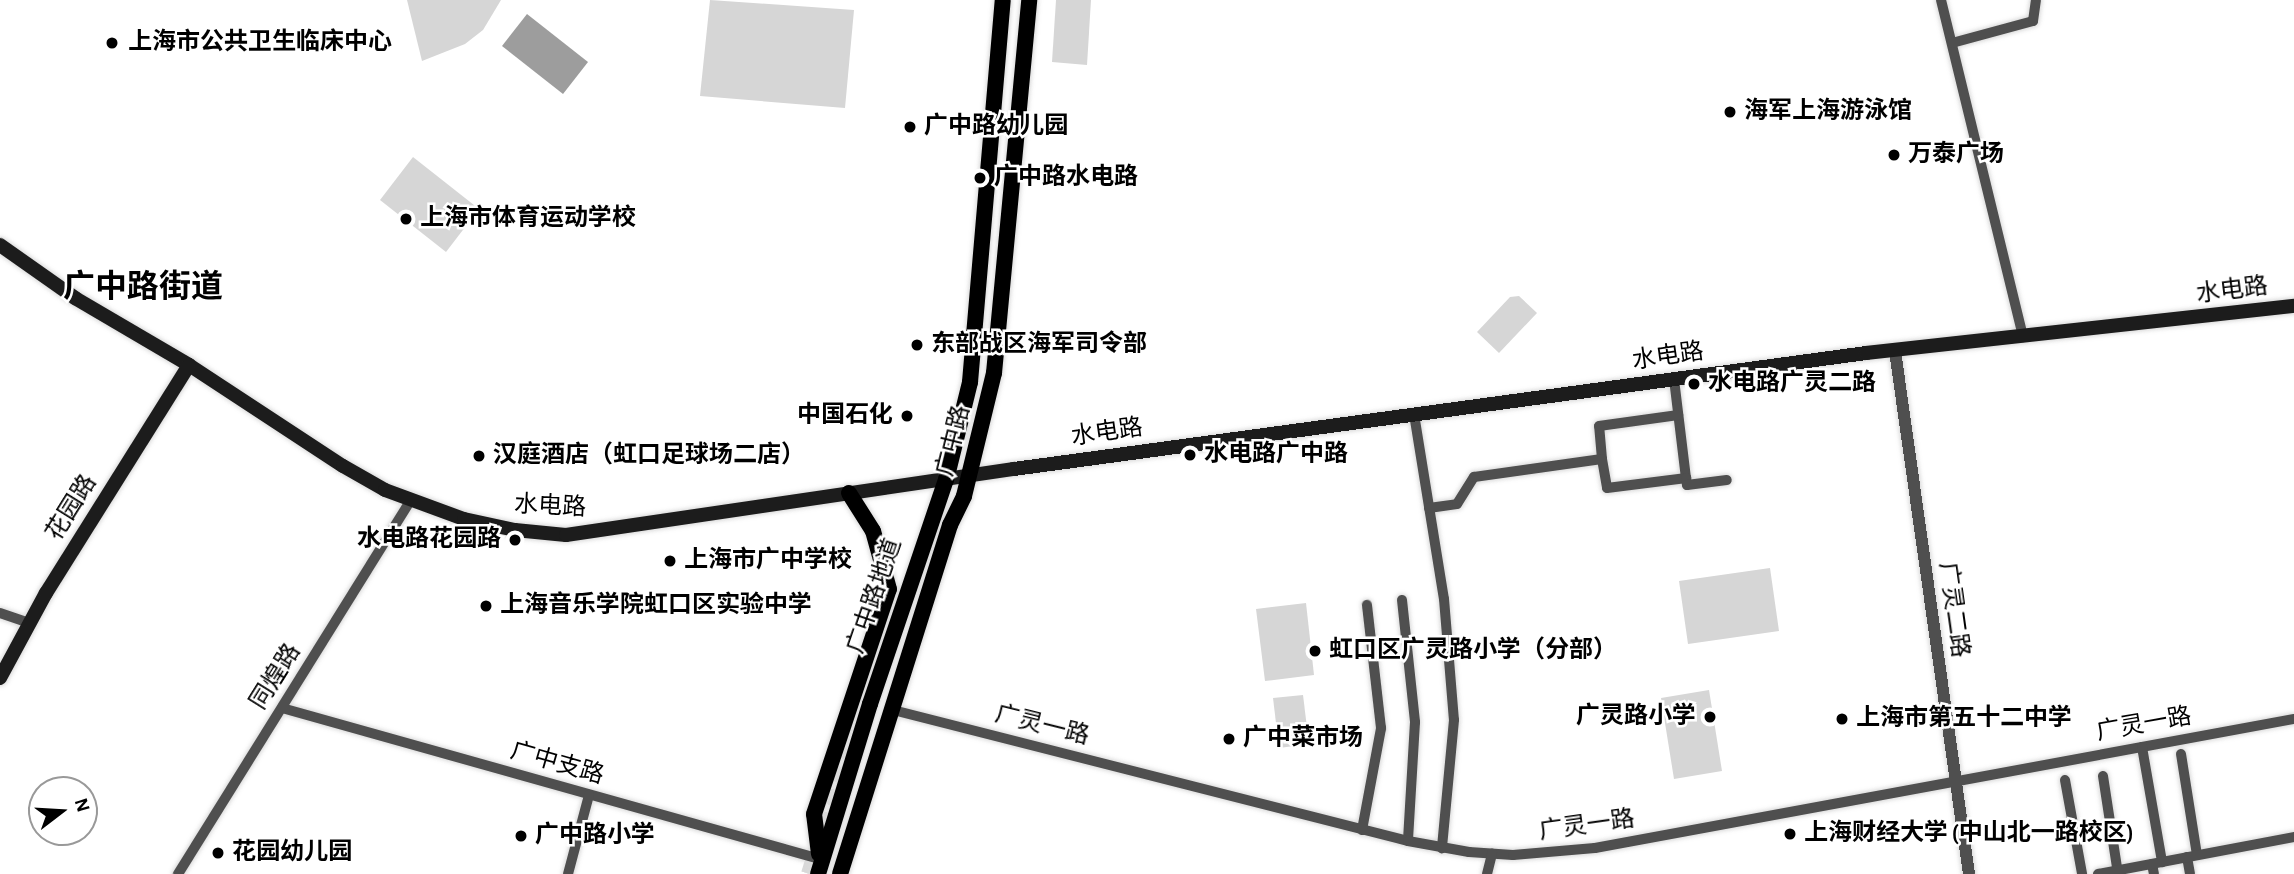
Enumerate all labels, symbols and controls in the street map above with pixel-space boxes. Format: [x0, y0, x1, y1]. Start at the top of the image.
place label: 上海市公共卫生临床中心 [128, 29, 392, 57]
marker: 上海市公共卫生临床中心 [102, 33, 122, 53]
place label: 海军上海游泳馆 [1744, 98, 1912, 126]
marker: 海军上海游泳馆 [1722, 104, 1738, 120]
place label: 广中路幼儿园 [924, 113, 1068, 141]
marker: 广中路幼儿园 [902, 119, 918, 135]
place label: 万泰广场 [1908, 141, 2004, 169]
marker: 万泰广场 [1886, 147, 1902, 163]
place label: 广中路水电路 [994, 164, 1138, 192]
marker: 广中路水电路 [972, 170, 988, 186]
place label: 上海市体育运动学校 [420, 205, 636, 233]
marker: 上海市体育运动学校 [398, 211, 414, 227]
district label: 广中路街道 [63, 268, 223, 306]
street label: 水电路 [2195, 272, 2269, 310]
place label: 东部战区海军司令部 [931, 331, 1147, 359]
marker: 东部战区海军司令部 [909, 337, 925, 353]
street label: 水电路 [1630, 338, 1706, 376]
place label: 水电路广灵二路 [1708, 370, 1876, 398]
marker: 水电路广灵二路 [1686, 376, 1702, 392]
place label: 中国石化 [797, 402, 893, 430]
street label: 广中路 [931, 403, 977, 479]
marker: 中国石化 [899, 408, 915, 424]
street label: 水电路 [1069, 414, 1145, 452]
place label: 水电路广中路 [1204, 441, 1348, 469]
place label: 汉庭酒店（虹口足球场二店） [493, 442, 805, 470]
marker: 水电路广中路 [1182, 447, 1198, 463]
marker: 汉庭酒店（虹口足球场二店） [471, 448, 487, 464]
street label: 花园路 [41, 470, 103, 546]
street label: 水电路 [513, 491, 587, 523]
place label: 水电路花园路 [357, 526, 501, 554]
marker: 水电路花园路 [507, 532, 523, 548]
street label: 广中路地道 [842, 535, 908, 657]
place label: 上海市广中学校 [684, 547, 852, 575]
marker: 上海市广中学校 [662, 553, 678, 569]
street label: 广灵二路 [1932, 560, 1974, 660]
place label: 上海音乐学院虹口区实验中学 [500, 592, 812, 620]
marker: 上海音乐学院虹口区实验中学 [478, 598, 494, 614]
place label: 虹口区广灵路小学（分部） [1329, 637, 1617, 665]
street label: 同煌路 [245, 639, 307, 715]
marker: 虹口区广灵路小学（分部） [1307, 643, 1323, 659]
street label: 广灵一路 [992, 700, 1092, 752]
street label: 广灵一路 [2094, 702, 2194, 748]
place label: 广灵路小学 [1576, 703, 1696, 731]
place label: 上海市第五十二中学 [1856, 705, 2072, 733]
marker: 广灵路小学 [1702, 709, 1718, 725]
marker: 上海市第五十二中学 [1834, 711, 1850, 727]
place label: 广中菜市场 [1243, 725, 1363, 753]
marker: 广中菜市场 [1221, 731, 1237, 747]
street label: 广中支路 [507, 737, 607, 791]
north arrow [28, 776, 98, 846]
text: N [71, 796, 93, 814]
street label: 广灵一路 [1537, 805, 1637, 847]
place label: 上海财经大学 (中山北一路校区) [1804, 820, 2134, 848]
place label: 广中路小学 [535, 822, 655, 850]
marker: 上海财经大学 (中山北一路校区) [1782, 826, 1798, 842]
marker: 广中路小学 [513, 828, 529, 844]
place label: 花园幼儿园 [232, 839, 352, 867]
marker: 花园幼儿园 [210, 845, 226, 861]

